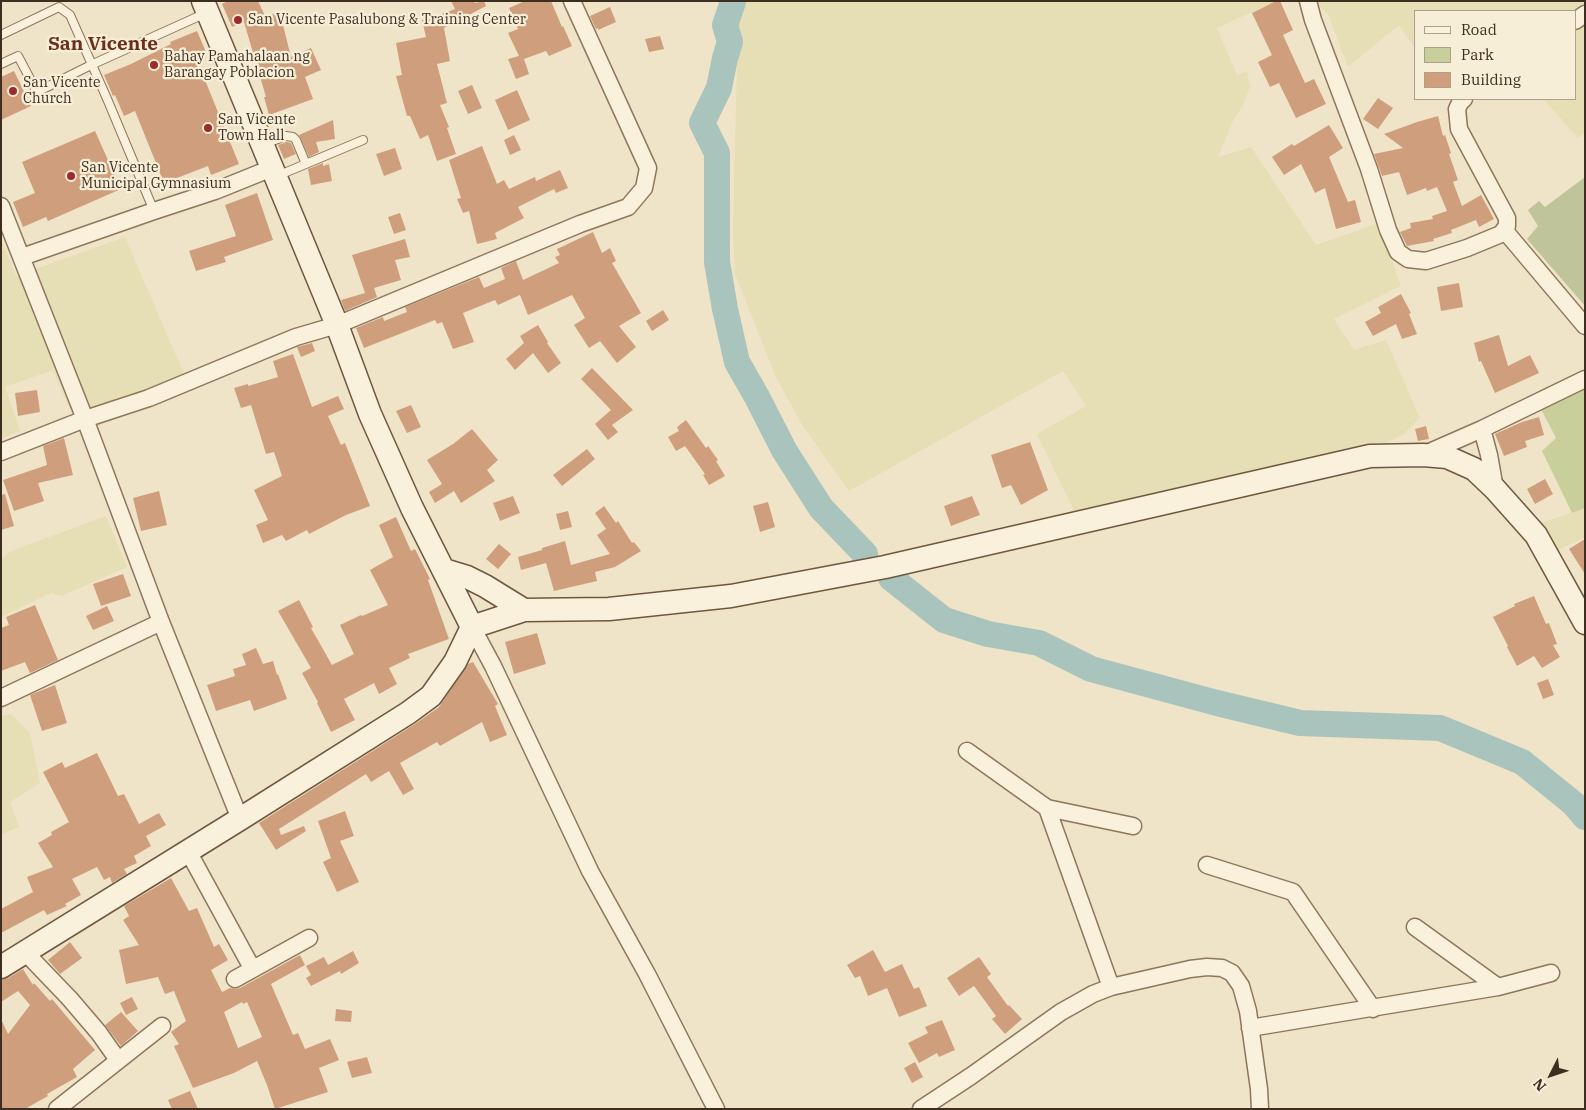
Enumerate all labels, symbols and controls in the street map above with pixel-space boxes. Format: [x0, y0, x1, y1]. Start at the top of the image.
legend [1414, 10, 1576, 100]
place label: San Vicente Pasalubong & Training Center [248, 12, 526, 28]
marker: San Vicente Pasalubong & Training Center [232, 14, 244, 26]
text: Road [1461, 20, 1497, 39]
district label: San Vicente [48, 34, 158, 56]
text: Park [1461, 45, 1494, 64]
place label: Bahay Pamahalaan ng Barangay Poblacion [164, 49, 310, 82]
marker: Bahay Pamahalaan ng Barangay Poblacion [148, 59, 160, 71]
text: Building [1461, 70, 1521, 89]
place label: San Vicente Church [23, 75, 100, 108]
marker: San Vicente Church [7, 85, 19, 97]
place label: San Vicente Town Hall [218, 112, 295, 144]
marker: San Vicente Town Hall [202, 122, 214, 134]
place label: San Vicente Municipal Gymnasium [81, 160, 231, 192]
marker: San Vicente Municipal Gymnasium [65, 170, 77, 182]
north arrow [1526, 1050, 1576, 1100]
text: N [1529, 1075, 1550, 1095]

